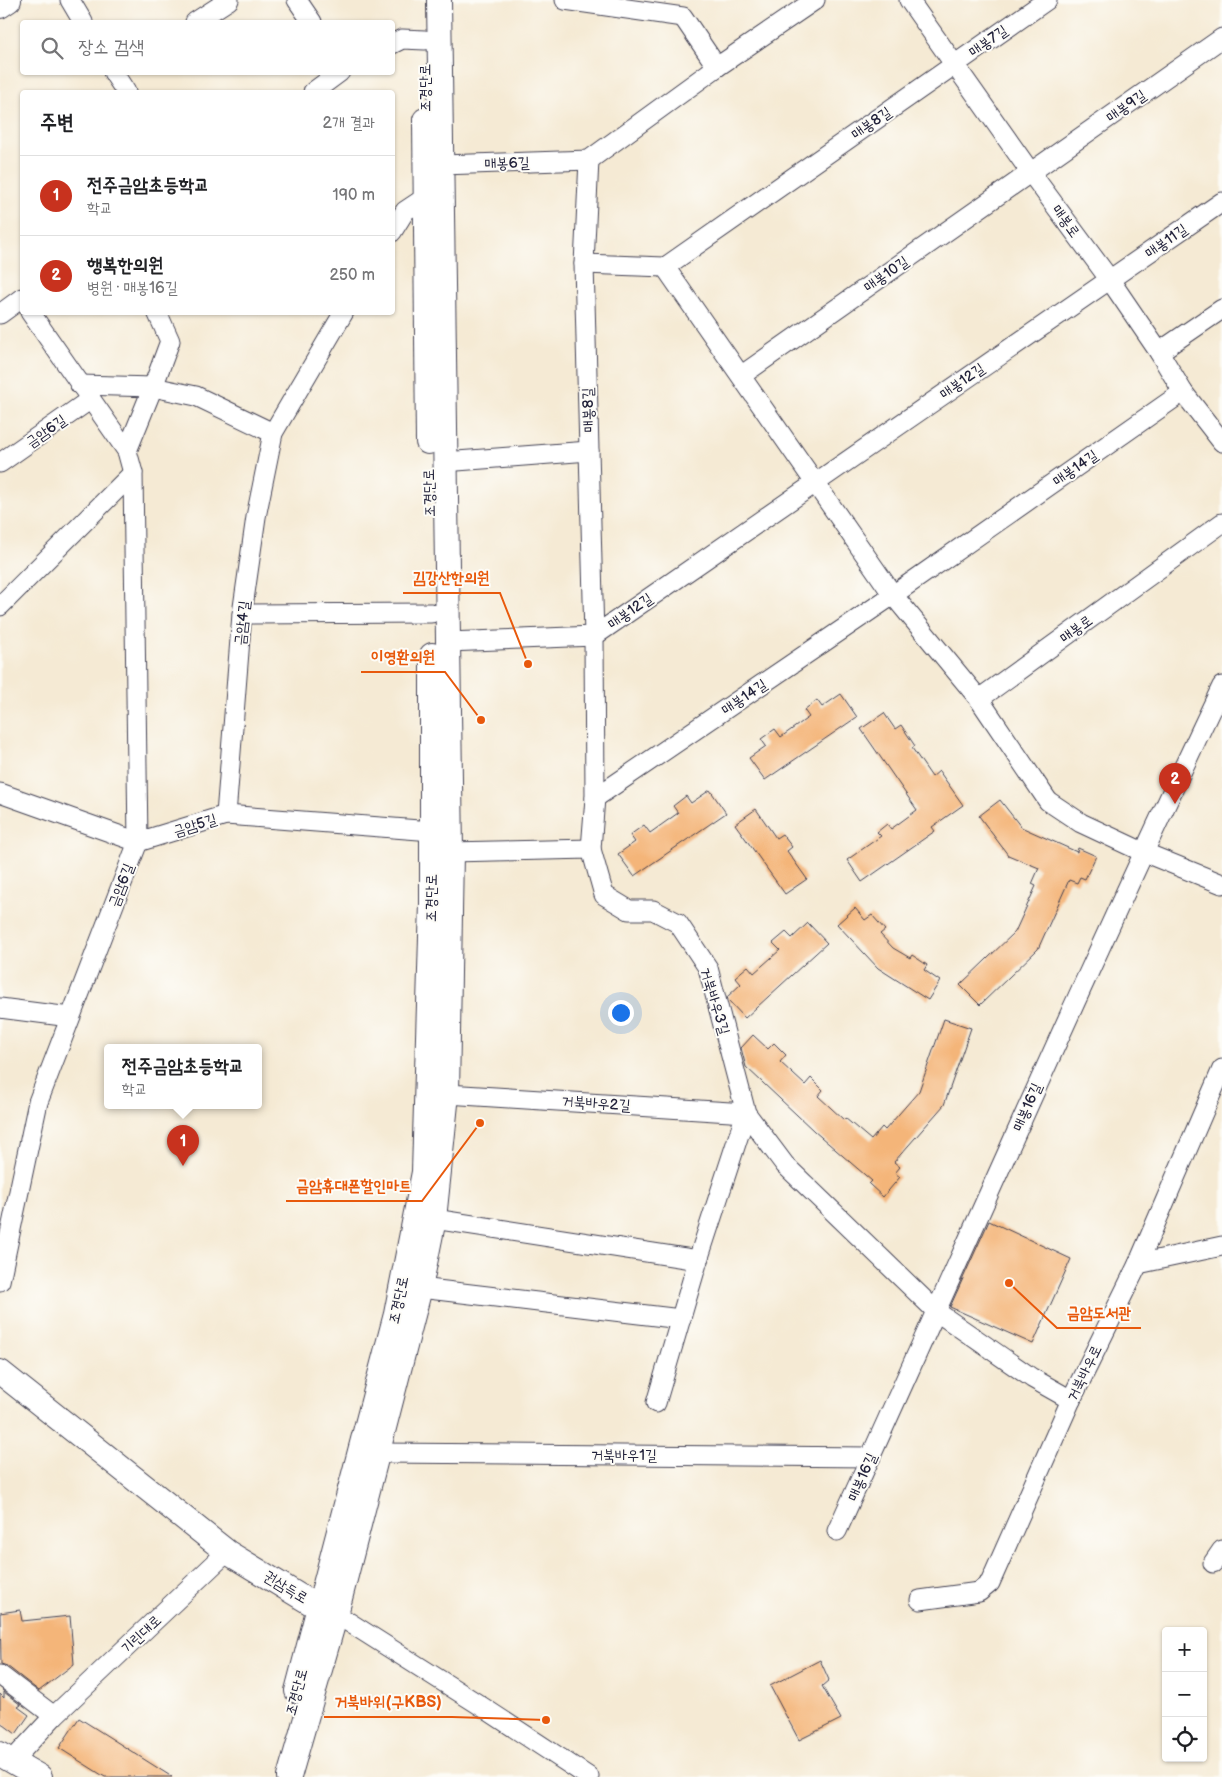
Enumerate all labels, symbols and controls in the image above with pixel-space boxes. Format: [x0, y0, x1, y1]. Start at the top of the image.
search box [20, 20, 395, 75]
street label: 매봉7길 [965, 21, 1012, 62]
icon: search [38, 34, 66, 62]
text: 장소 검색 [78, 36, 144, 59]
street label: 조경단로 [416, 64, 435, 112]
street label: 매봉9길 [1102, 86, 1150, 127]
street label: 매봉8길 [847, 103, 895, 144]
text: 주변 [40, 110, 74, 135]
text: 2개 결과 [323, 114, 375, 133]
street label: 매봉6길 [484, 153, 530, 174]
text: 전주금암초등학교 [87, 174, 209, 197]
text: 1 [53, 186, 59, 205]
text: 190 m [333, 186, 375, 205]
text: 학교 [87, 199, 113, 218]
street label: 매봉로 [1047, 201, 1084, 242]
street label: 매봉11길 [1141, 220, 1191, 263]
street label: 매봉10길 [860, 252, 913, 297]
text: 행복한의원 [87, 254, 163, 277]
text: 2 [51, 266, 61, 285]
text: 250 m [329, 266, 375, 285]
text: 병원 · 매봉16길 [87, 279, 178, 298]
street label: 매봉12길 [936, 359, 989, 404]
street label: 매봉8길 [579, 387, 598, 433]
street label: 금암6길 [22, 411, 70, 452]
street label: 매봉14길 [1049, 446, 1102, 491]
street label: 조경단로 [420, 469, 439, 517]
callout: 김강산한의원 [403, 562, 500, 593]
text: 김강산한의원 [412, 569, 490, 588]
street label: 매봉12길 [604, 589, 657, 634]
street label: 금암4길 [231, 599, 254, 647]
street label: 매봉로 [1056, 611, 1097, 648]
callout: 이영환의원 [361, 641, 445, 672]
text: 이영환의원 [371, 648, 435, 667]
street label: 매봉14길 [718, 675, 771, 720]
pin: 2 [1159, 763, 1191, 804]
street label: 금암5길 [171, 810, 219, 841]
street label: 금암6길 [104, 861, 138, 910]
street label: 조경단로 [422, 874, 441, 922]
street label: 거북바우3길 [695, 965, 734, 1037]
your location [608, 1000, 634, 1026]
popup [104, 1044, 262, 1109]
text: 전주금암초등학교 [122, 1055, 244, 1078]
text: 학교 [122, 1080, 148, 1099]
street label: 매봉16길 [1008, 1080, 1047, 1134]
street label: 거북바우2길 [561, 1092, 631, 1115]
pin: 1 [167, 1125, 199, 1166]
callout: 금암휴대폰할인마트 [286, 1170, 422, 1201]
text: 금암휴대폰할인마트 [296, 1177, 412, 1196]
street label: 조경단로 [384, 1275, 413, 1326]
callout: 금암도서관 [1057, 1297, 1141, 1328]
text: 금암도서관 [1067, 1304, 1131, 1323]
street label: 거북바우로 [1063, 1342, 1106, 1405]
street label: 거북바우1길 [591, 1446, 657, 1465]
street label: 매봉16길 [843, 1450, 882, 1504]
street label: 권삼득로 [260, 1567, 311, 1608]
street label: 기린대로 [117, 1611, 165, 1658]
map controls [1162, 1627, 1207, 1762]
button: + [1162, 1627, 1207, 1672]
street label: 조경단로 [281, 1666, 312, 1718]
button: − [1162, 1672, 1207, 1717]
callout: 거북바위(구KBS) [324, 1686, 452, 1717]
text: 거북바위(구KBS) [334, 1693, 442, 1712]
button: locate [1162, 1717, 1207, 1762]

